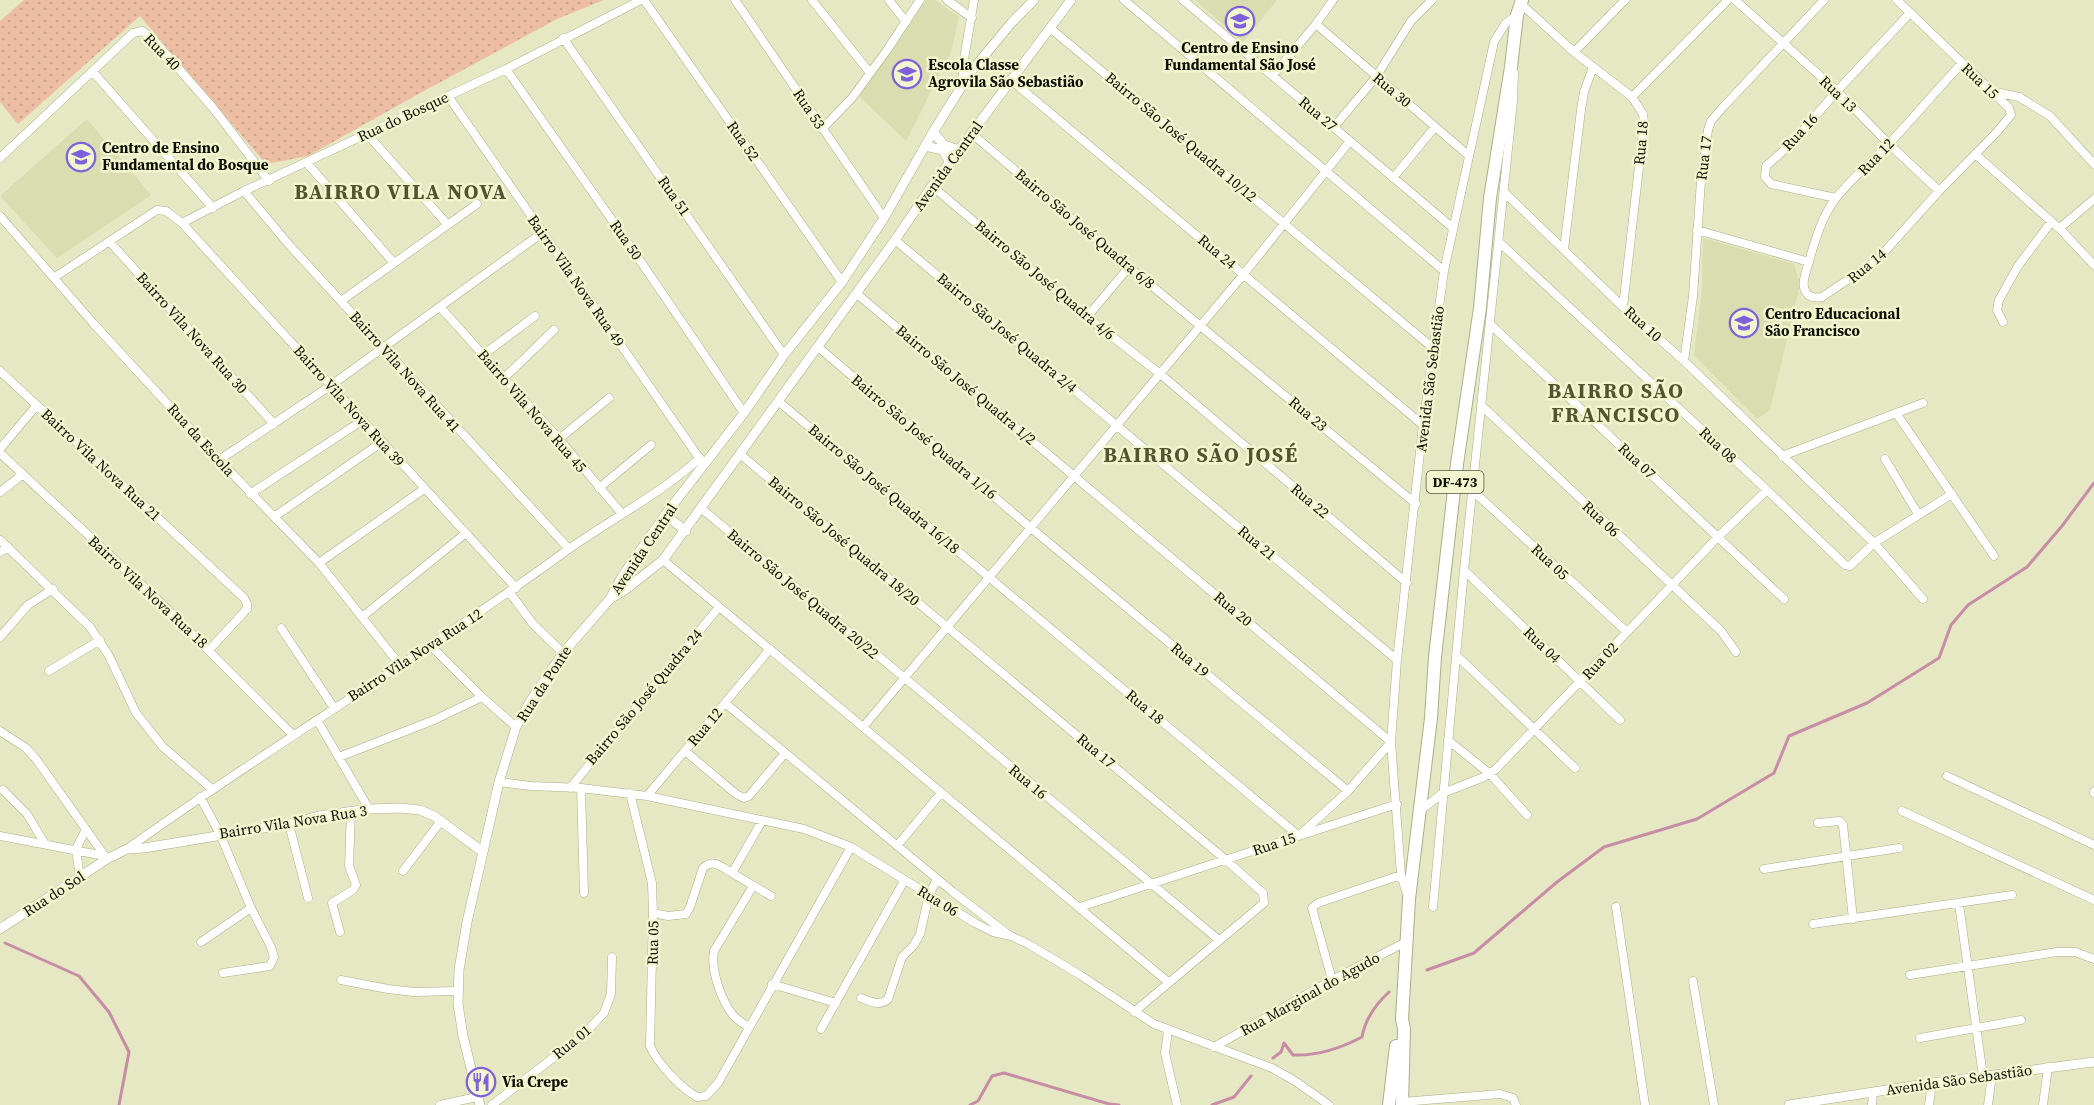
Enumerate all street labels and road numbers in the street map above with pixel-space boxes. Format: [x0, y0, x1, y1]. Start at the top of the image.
street label: Rua 40 [139, 28, 185, 75]
street label: Rua 15 [1957, 58, 2004, 104]
street label: Bairro São José Quadra 10/12 [1101, 67, 1262, 206]
street label: Rua 30 [1369, 67, 1416, 112]
street label: Rua 13 [1815, 71, 1862, 117]
street label: Rua 53 [788, 84, 831, 133]
street label: Rua do Bosque [354, 86, 452, 147]
street label: Rua 27 [1295, 91, 1342, 136]
street label: Rua 16 [1777, 108, 1822, 155]
street label: Rua 52 [722, 116, 765, 165]
street label: Avenida Central [908, 116, 988, 215]
street label: Rua 18 [1628, 120, 1653, 166]
street label: Rua 12 [1853, 133, 1899, 180]
street label: Rua 17 [1690, 135, 1717, 181]
street label: Bairro São José Quadra 6/8 [1011, 164, 1160, 293]
street label: Rua 51 [653, 171, 696, 220]
street label: Bairro Vila Nova Rua 49 [523, 210, 630, 351]
street label: Rua 50 [605, 215, 648, 264]
street label: Bairro São José Quadra 4/6 [971, 215, 1120, 344]
street label: Rua 24 [1194, 229, 1241, 274]
street label: Rua 14 [1843, 243, 1891, 288]
street label: Bairro Vila Nova Rua 30 [132, 267, 253, 398]
street label: Bairro São José Quadra 2/4 [933, 268, 1082, 398]
street label: Rua 10 [1620, 301, 1667, 346]
street label: Avenida São Sebastião [1410, 305, 1449, 453]
street label: Bairro Vila Nova Rua 41 [345, 306, 466, 437]
street label: Bairro São José Quadra 1/2 [892, 320, 1041, 449]
street label: Bairro Vila Nova Rua 39 [289, 340, 410, 471]
street label: Bairro Vila Nova Rua 45 [473, 345, 592, 477]
street label: Bairro São José Quadra 1/16 [847, 369, 1002, 504]
street label: Rua 23 [1285, 391, 1332, 436]
street label: Rua da Escola [163, 398, 240, 481]
street label: Bairro Vila Nova Rua 21 [37, 403, 166, 526]
street label: Bairro São José Quadra 16/18 [804, 419, 965, 558]
street label: Rua 08 [1695, 422, 1742, 467]
street label: Rua 07 [1614, 438, 1661, 483]
street label: Bairro São José Quadra 18/20 [764, 471, 925, 610]
road number: DF-473 [1426, 471, 1484, 493]
street label: Rua 22 [1287, 478, 1334, 523]
street label: Rua 06 [1578, 496, 1625, 541]
street label: Avenida Central [605, 498, 682, 599]
street label: Rua 21 [1234, 520, 1281, 565]
street label: Bairro São José Quadra 20/22 [723, 524, 884, 663]
street label: Bairro Vila Nova Rua 18 [84, 530, 213, 653]
street label: Rua 05 [1527, 539, 1574, 584]
street label: Rua 20 [1210, 586, 1257, 631]
street label: Bairro Vila Nova Rua 12 [343, 603, 486, 706]
street label: Rua 04 [1519, 622, 1566, 668]
street label: Bairro São José Quadra 24 [580, 624, 707, 769]
street label: Rua 19 [1167, 637, 1214, 682]
street label: Rua 02 [1577, 637, 1622, 684]
street label: Rua da Ponte [511, 641, 576, 726]
street label: Rua 18 [1122, 684, 1169, 729]
street label: Rua 12 [682, 703, 727, 750]
street label: Rua 17 [1073, 728, 1120, 773]
street label: Rua 16 [1005, 759, 1052, 804]
street label: Bairro Vila Nova Rua 3 [217, 799, 368, 844]
street label: Rua 15 [1249, 827, 1298, 860]
street label: Rua do Sol [19, 865, 89, 921]
street label: Rua 06 [914, 880, 963, 921]
street label: Rua 05 [642, 921, 663, 965]
street label: Rua Marginal do Agudo [1236, 946, 1383, 1041]
street label: Rua 01 [548, 1019, 596, 1064]
street label: Avenida São Sebastião [1885, 1059, 2033, 1100]

